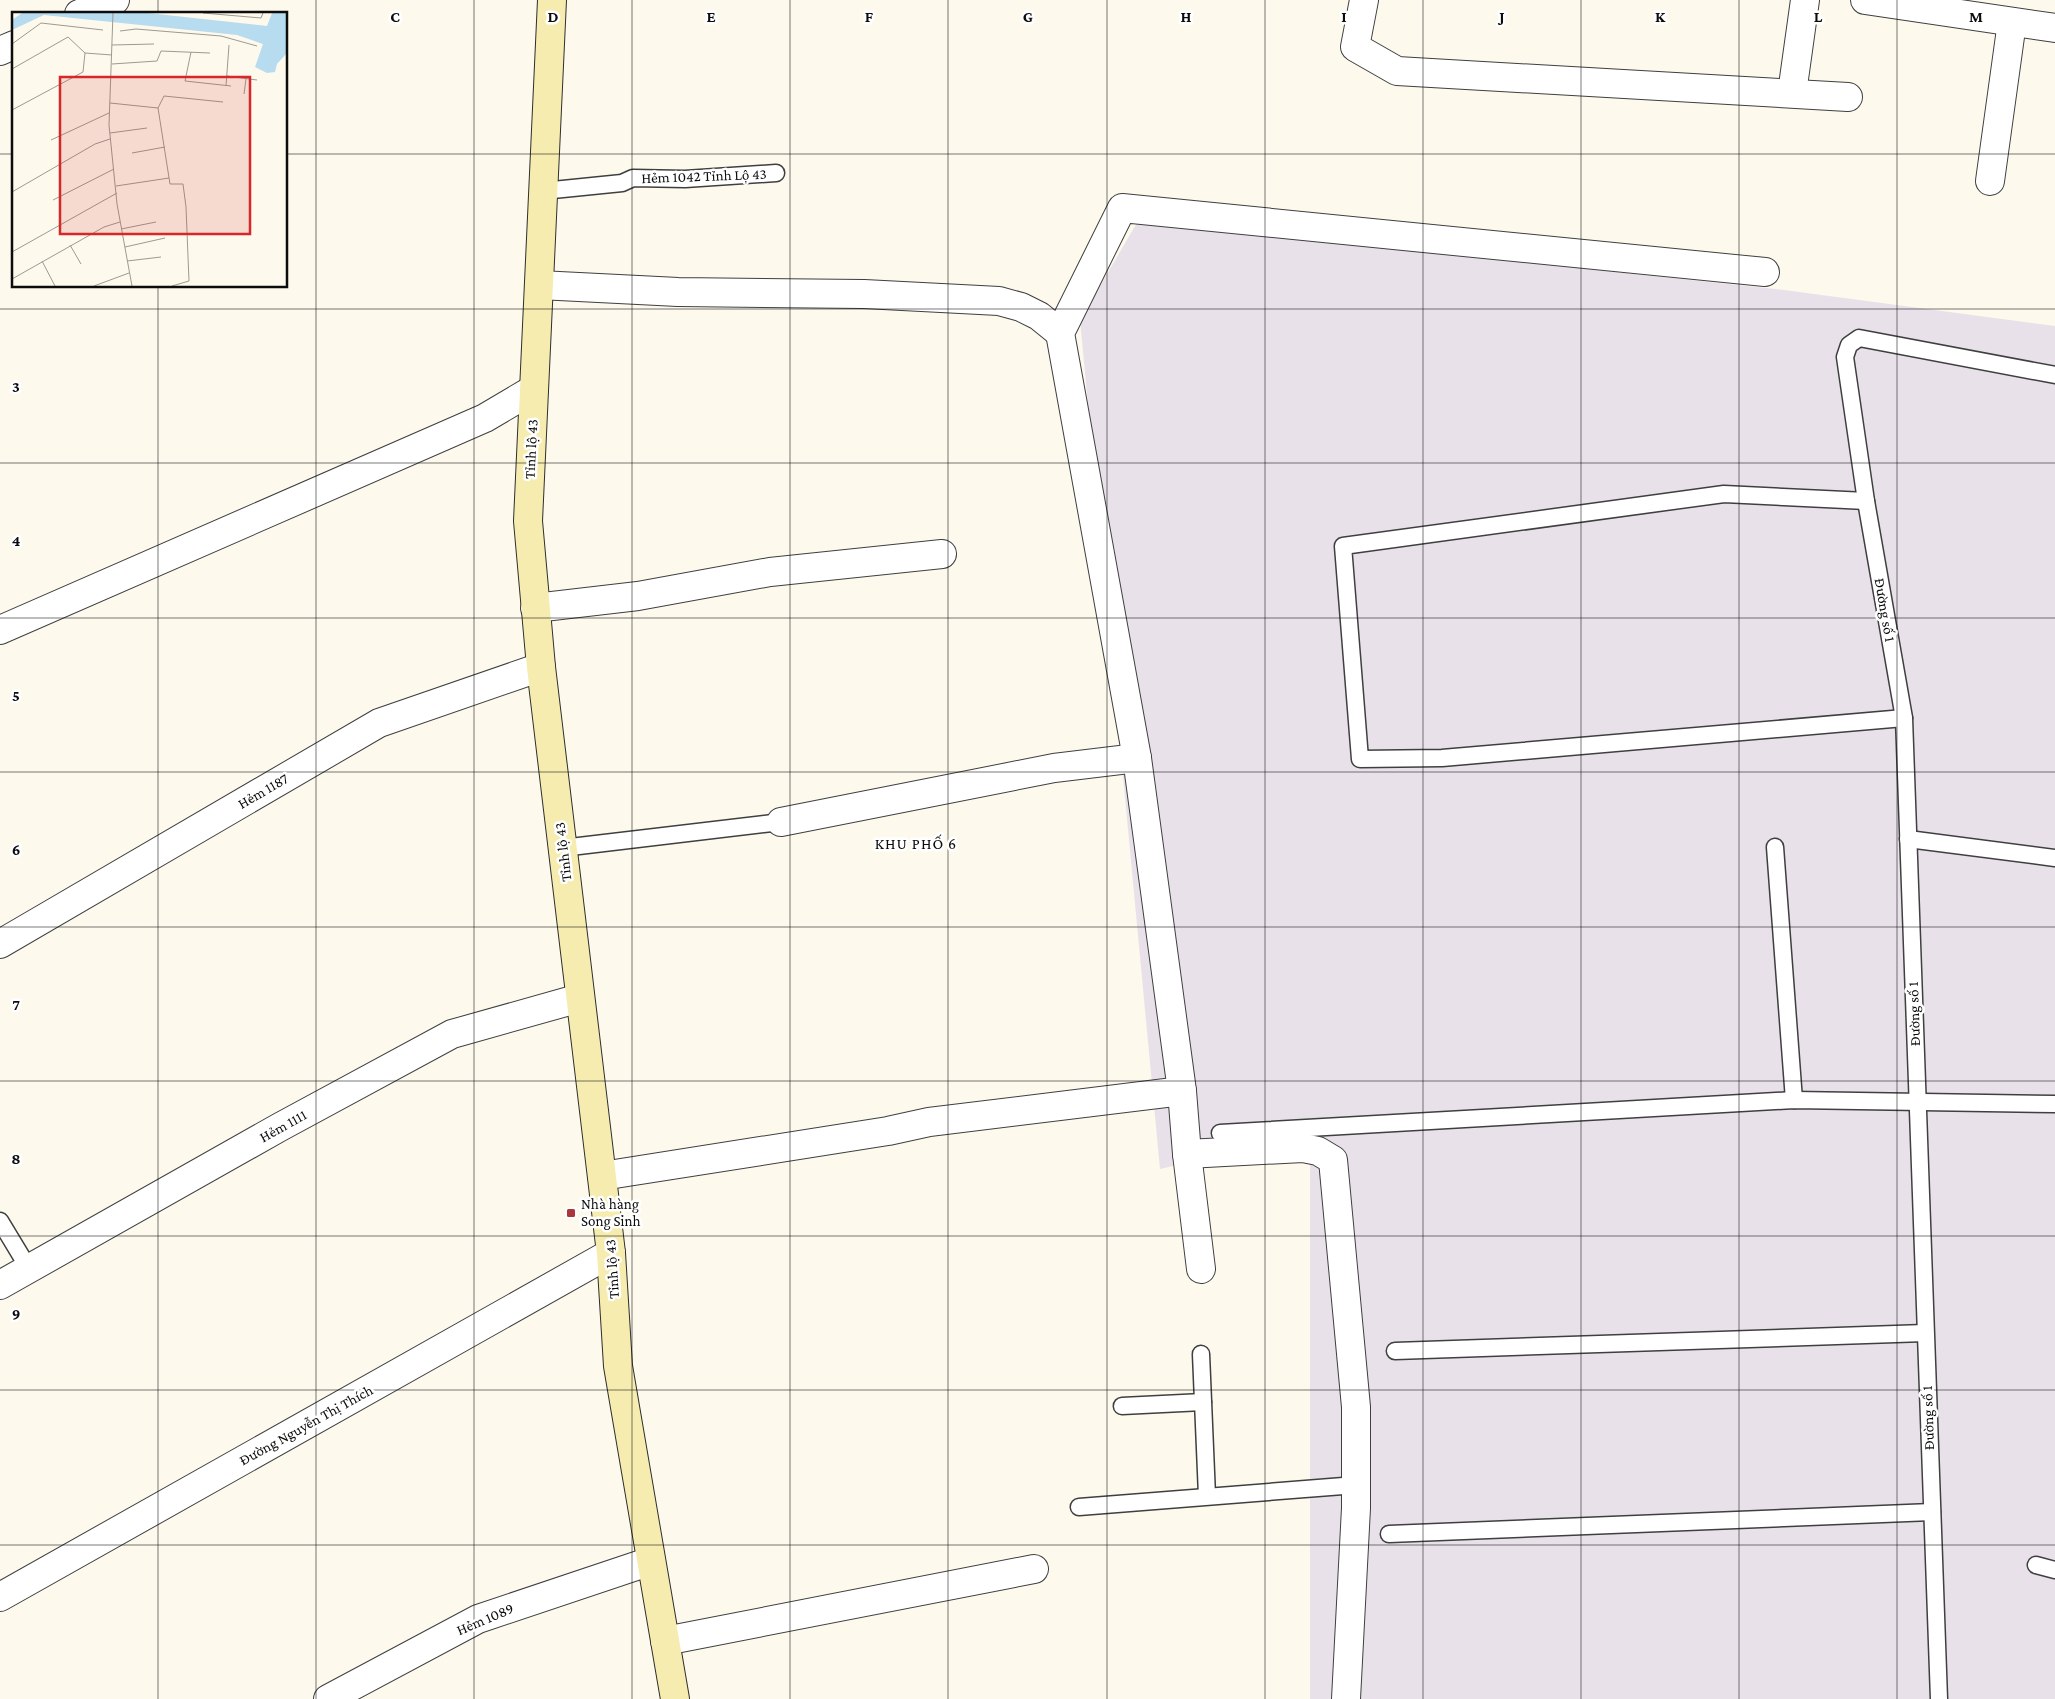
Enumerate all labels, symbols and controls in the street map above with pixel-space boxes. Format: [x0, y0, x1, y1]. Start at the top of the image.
text: C [390, 8, 400, 25]
text: D [547, 8, 559, 25]
text: E [706, 8, 716, 25]
text: F [865, 8, 874, 25]
text: G [1023, 8, 1033, 25]
text: H [1181, 8, 1192, 25]
text: I [1341, 8, 1347, 25]
text: J [1497, 8, 1505, 25]
text: K [1655, 8, 1666, 25]
text: L [1814, 8, 1823, 25]
text: M [1969, 8, 1983, 25]
inset map [12, 12, 288, 288]
street label: Hẻm 1042 Tỉnh Lộ 43 [641, 166, 767, 187]
text: 3 [12, 378, 20, 395]
street label: Tỉnh lộ 43 [521, 419, 542, 479]
text: 4 [12, 532, 21, 549]
street label: Đường số 1 [1871, 577, 1899, 643]
text: 5 [12, 687, 20, 704]
street label: Hẻm 1187 [235, 770, 291, 812]
street label: Tỉnh lộ 43 [551, 821, 576, 883]
district label: KHU PHỐ 6 [875, 834, 957, 852]
text: 6 [12, 841, 20, 858]
street label: Đường số 1 [1904, 981, 1924, 1047]
text: 7 [12, 996, 20, 1013]
street label: Hẻm 1111 [257, 1107, 309, 1145]
text: 8 [11, 1150, 21, 1167]
place label: Nhà hàng Song Sinh [581, 1196, 641, 1230]
marker: Nhà hàng Song Sinh [565, 1207, 577, 1219]
street label: Tỉnh lộ 43 [602, 1239, 623, 1299]
text: 9 [12, 1305, 20, 1322]
street label: Đường Nguyễn Thị Thích [237, 1382, 376, 1469]
street label: Đường số 1 [1918, 1385, 1938, 1451]
street label: Hẻm 1089 [454, 1600, 516, 1638]

